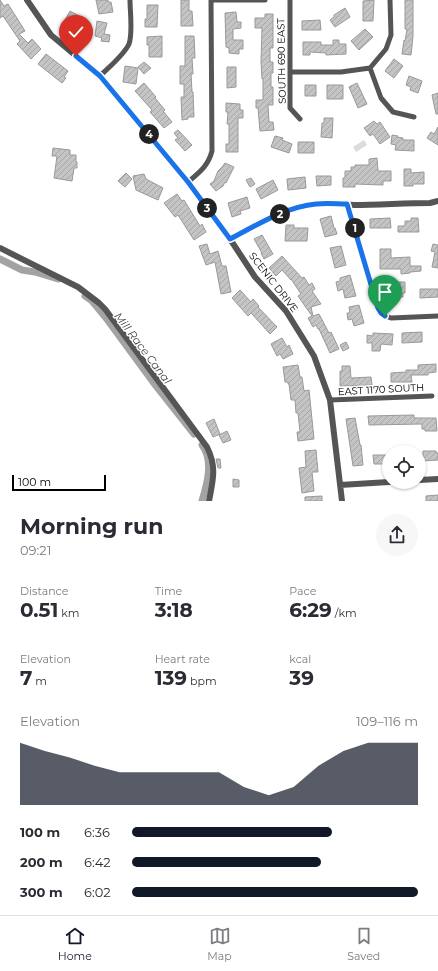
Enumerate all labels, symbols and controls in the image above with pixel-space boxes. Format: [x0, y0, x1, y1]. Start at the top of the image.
pin [59, 15, 93, 56]
street label: SOUTH 690 EAST [274, 18, 289, 104]
icon: check [65, 21, 87, 43]
pin: 4 [139, 124, 159, 144]
text: 4 [145, 127, 153, 141]
pin: 3 [197, 198, 217, 218]
text: 3 [204, 201, 210, 215]
pin: 2 [270, 204, 290, 224]
text: 2 [277, 207, 283, 221]
pin: 1 [345, 218, 365, 238]
text: 1 [353, 221, 357, 235]
street label: SCENIC DRIVE [246, 250, 301, 315]
pin [368, 275, 402, 316]
icon: arrive [374, 281, 396, 303]
water label: Mill Race Canal [111, 309, 175, 387]
street label: EAST 1170 SOUTH [337, 381, 425, 398]
map controls [382, 445, 426, 489]
button: locate [382, 445, 426, 489]
scale bar [12, 473, 106, 492]
text: 100 m [18, 475, 51, 489]
text: Morning run [20, 513, 163, 540]
button: share [376, 514, 418, 556]
text: 09:21 [20, 542, 51, 558]
text: Distance [20, 584, 68, 598]
text: Time [155, 584, 182, 598]
text: Pace [289, 584, 316, 598]
text: 0.51 [20, 598, 58, 622]
text: 3:18 [155, 598, 193, 622]
text: 6:29 [289, 598, 332, 622]
text: km [58, 606, 79, 620]
text: /km [332, 606, 357, 620]
text: Elevation [20, 652, 71, 666]
text: Heart rate [155, 652, 210, 666]
text: kcal [289, 652, 311, 666]
text: 7 [20, 666, 32, 690]
text: 139 [155, 666, 187, 690]
text: 39 [289, 666, 314, 690]
text: m [32, 674, 47, 688]
text: bpm [187, 674, 217, 688]
text: Elevation [20, 713, 80, 729]
text: 109–116 m [356, 713, 418, 729]
text: 100 m [20, 824, 60, 840]
text: 6:36 [84, 824, 110, 840]
text: 200 m [20, 854, 63, 870]
text: 6:42 [84, 854, 111, 870]
text: 300 m [20, 884, 63, 900]
text: 6:02 [84, 884, 111, 900]
tab: Home [58, 925, 92, 963]
tab: Map [207, 925, 232, 963]
tab: Saved [347, 925, 380, 963]

